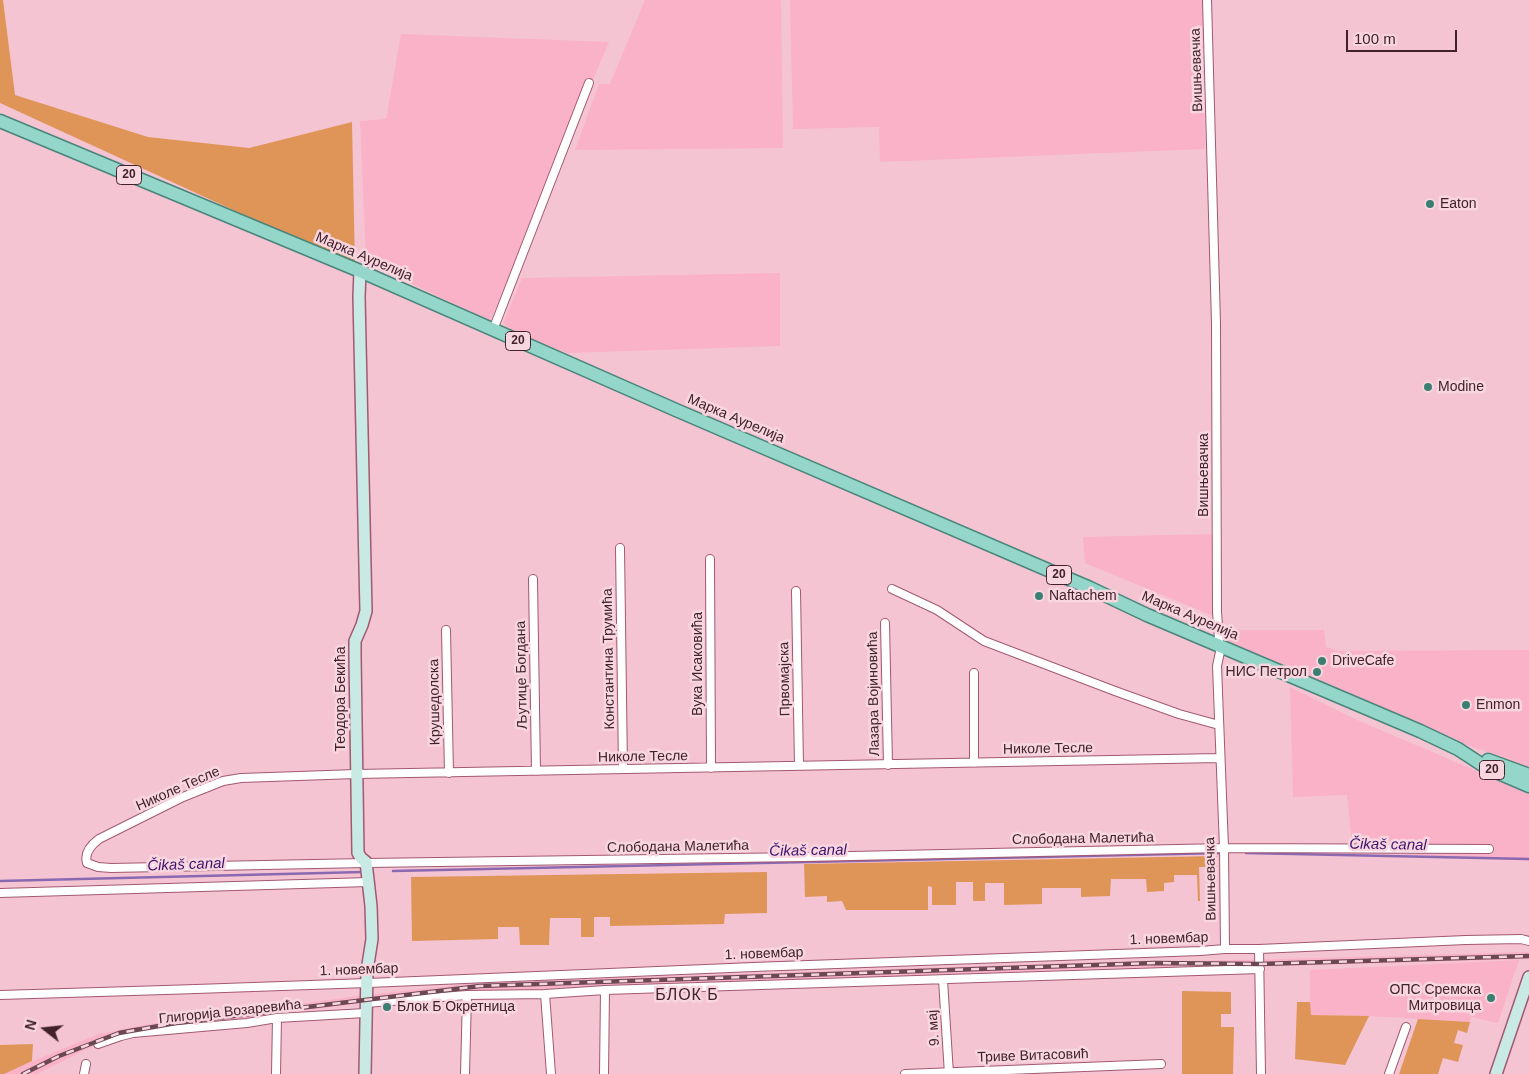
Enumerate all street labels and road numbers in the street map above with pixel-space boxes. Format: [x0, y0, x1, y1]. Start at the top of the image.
street label: Вишњевачка [1187, 28, 1207, 112]
road number: 20 [116, 166, 142, 184]
street label: Марка Аурелија [313, 229, 415, 285]
road number: 20 [506, 332, 530, 351]
street label: Марка Аурелија [685, 391, 787, 447]
street label: Вишњевачка [1196, 433, 1212, 517]
road number: 20 [1046, 566, 1072, 584]
street label: Константина Трумића [599, 588, 619, 730]
street label: Марка Аурелија [1139, 588, 1241, 644]
street label: Вука Исаковића [690, 612, 706, 716]
street label: Љутице Богдана [513, 621, 531, 729]
street label: Лазара Војиновића [865, 631, 883, 757]
street label: Првомајска [776, 642, 794, 716]
street label: Теодора Бекића [333, 647, 349, 751]
street label: Крушедолска [426, 659, 444, 745]
street label: Николе Тесле [1003, 740, 1093, 758]
street label: Николе Тесле [598, 748, 688, 766]
road number: 20 [1480, 760, 1504, 780]
street label: Николе Тесле [133, 763, 223, 815]
street label: Слободана Малетића [1012, 829, 1154, 849]
street label: Слободана Малетића [607, 837, 749, 857]
street label: Вишњевачка [1202, 837, 1220, 921]
street label: 1. новембар [1129, 929, 1209, 949]
street label: 1. новембар [724, 944, 804, 964]
street label: 1. новембар [319, 960, 399, 980]
street label: Глигорија Возаревића [158, 996, 302, 1028]
street label: 9. мај [924, 1009, 944, 1047]
street label: Триве Витасовић [977, 1046, 1089, 1066]

